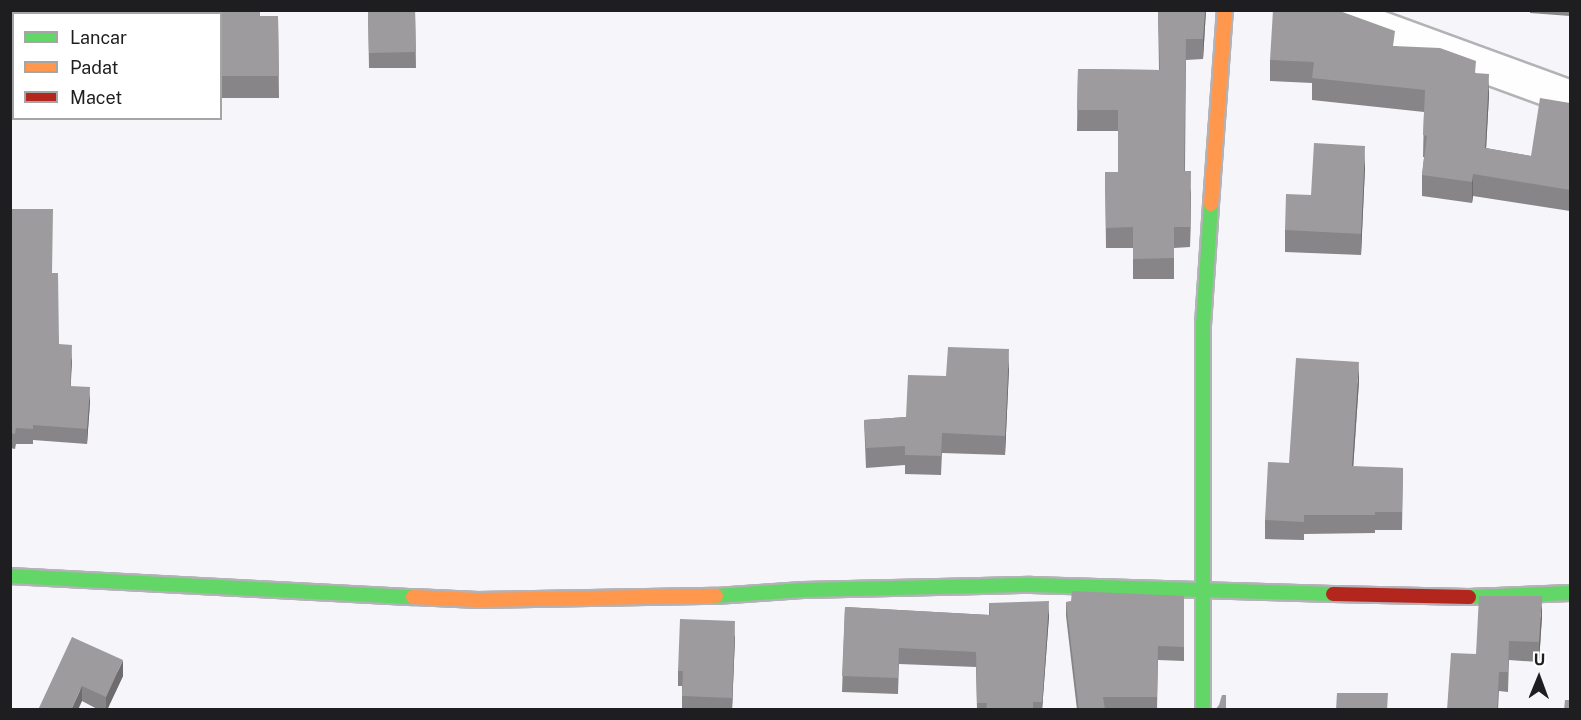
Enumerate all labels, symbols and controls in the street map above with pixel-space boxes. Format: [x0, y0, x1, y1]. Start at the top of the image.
legend [12, 12, 222, 120]
text: Lancar [70, 27, 127, 48]
text: Padat [70, 57, 119, 78]
text: Macet [70, 87, 122, 108]
north arrow [1509, 648, 1569, 708]
text: U [1533, 650, 1545, 669]

